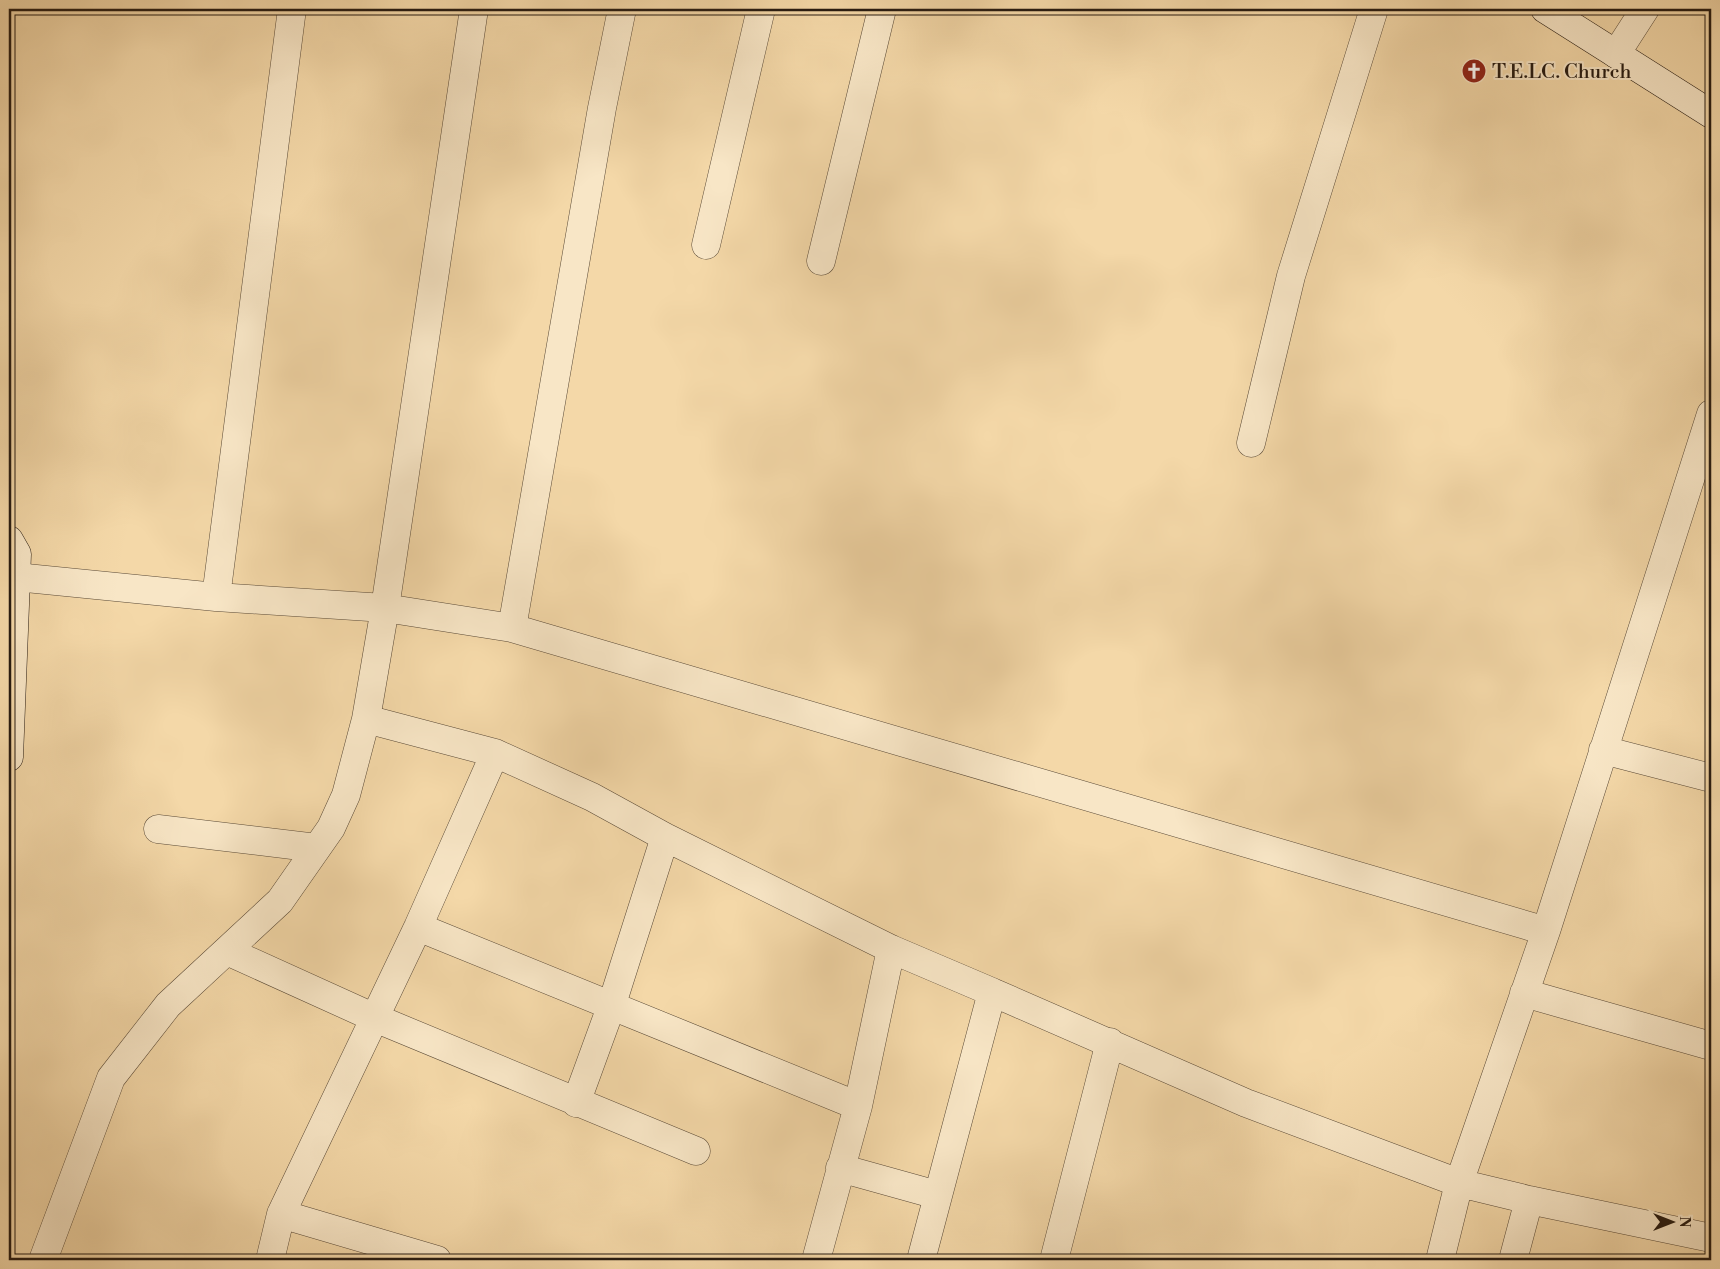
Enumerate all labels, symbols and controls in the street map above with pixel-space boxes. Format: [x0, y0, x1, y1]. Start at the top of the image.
church icon: T.E.LC. Church [1461, 58, 1487, 84]
place label: T.E.LC. Church [1492, 60, 1631, 85]
north arrow [1648, 1196, 1698, 1246]
text: N [1675, 1216, 1693, 1228]

